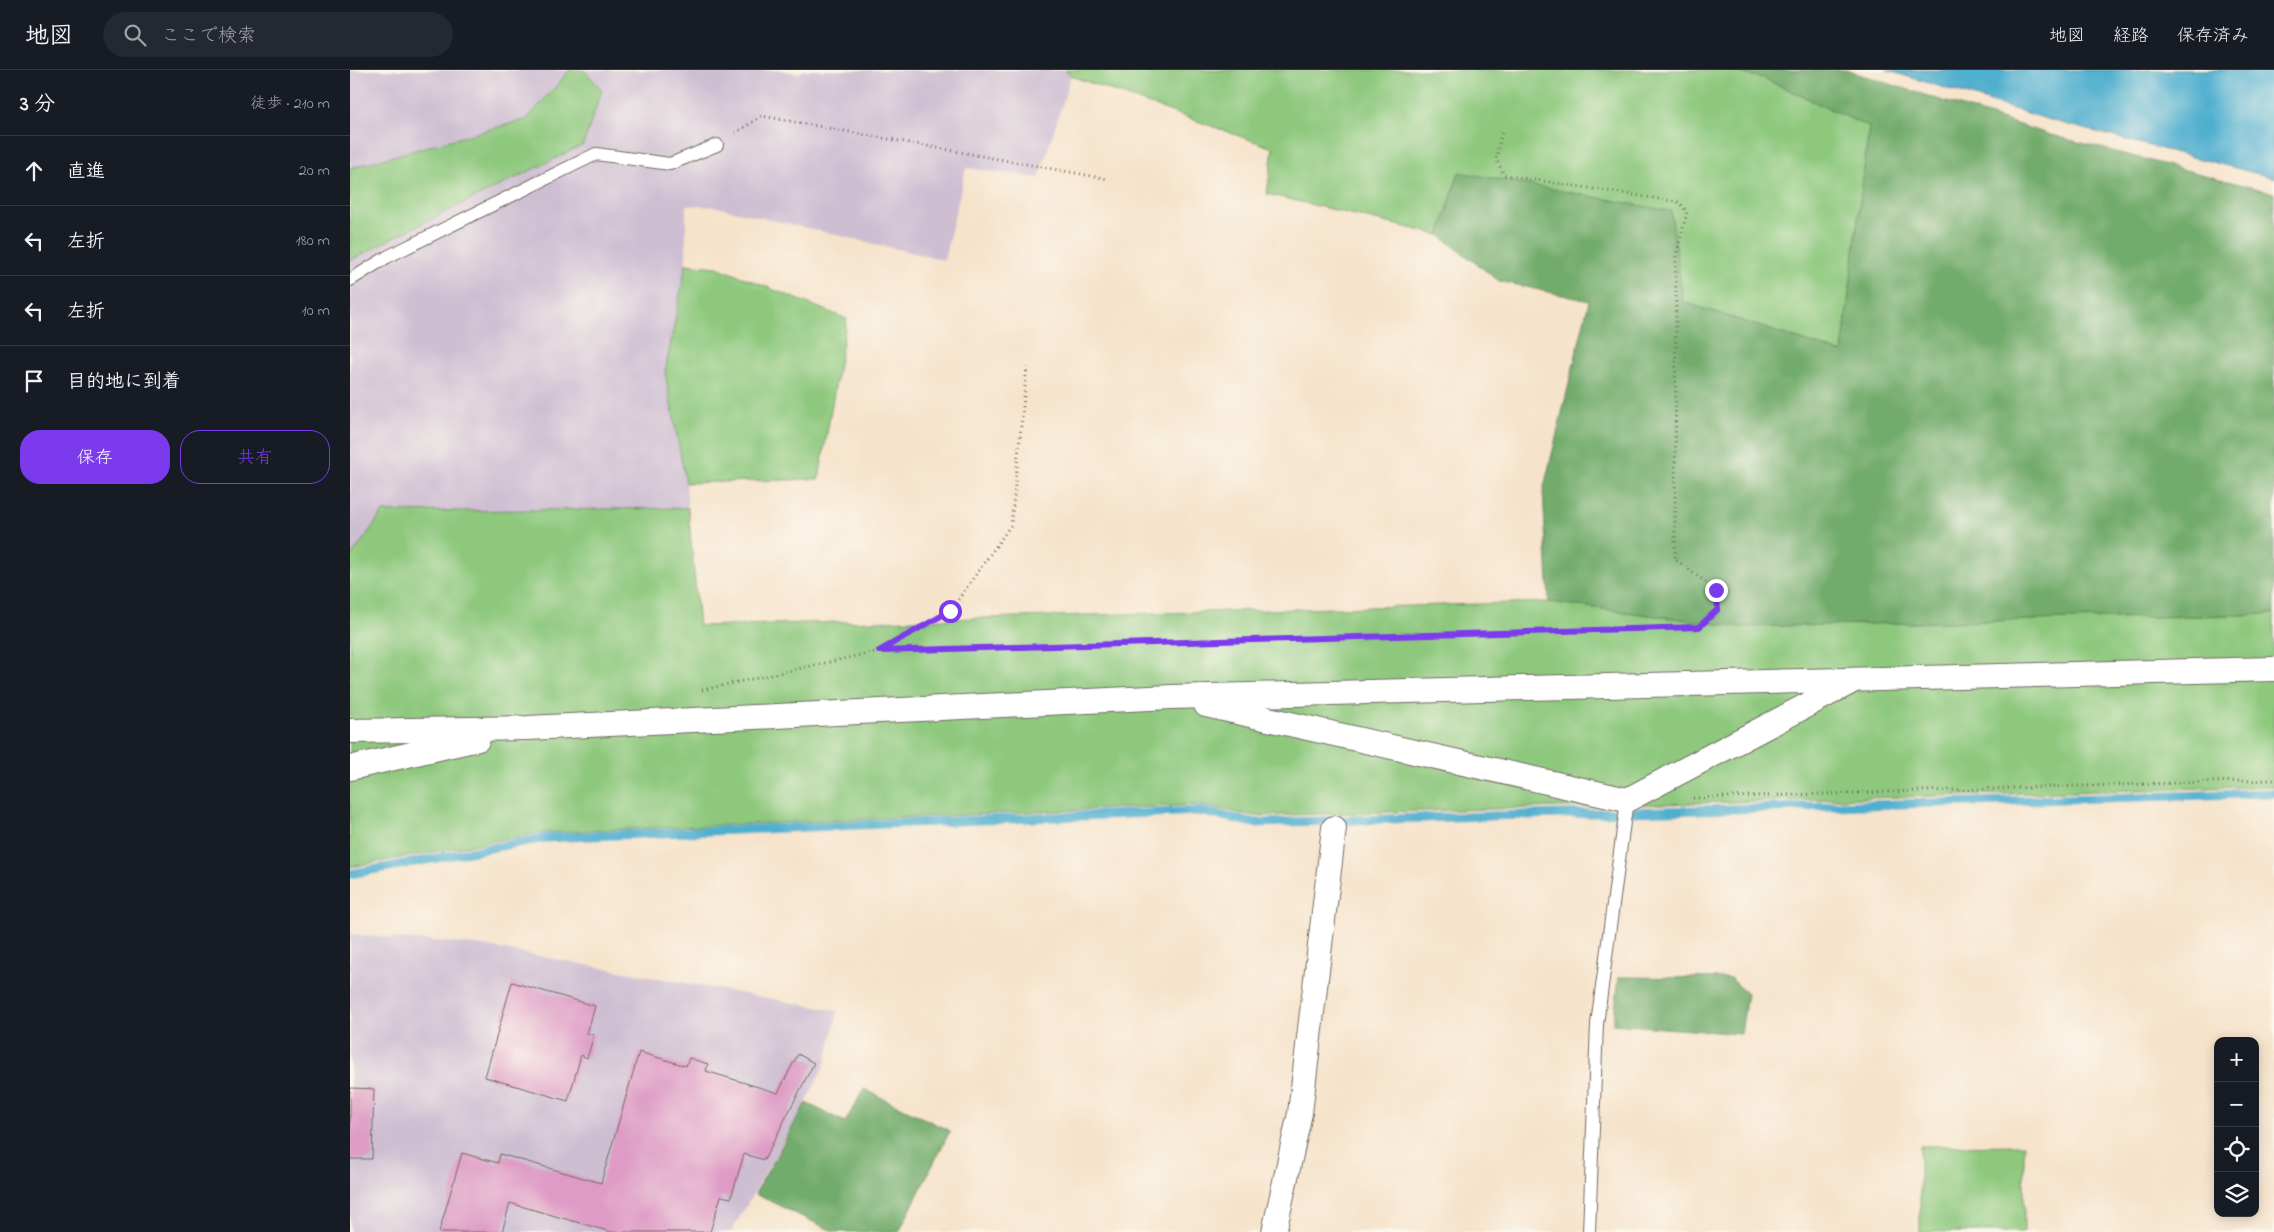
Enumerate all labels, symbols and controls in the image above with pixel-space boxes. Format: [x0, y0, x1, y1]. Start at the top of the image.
search box [103, 12, 453, 57]
text: 地図 [25, 20, 73, 55]
icon: search [121, 21, 149, 49]
text: ここで検索 [161, 23, 256, 50]
text: 地図 [2049, 24, 2085, 50]
text: 経路 [2113, 24, 2149, 50]
text: 保存済み [2177, 24, 2249, 50]
text: 3 分 [20, 90, 55, 120]
text: 徒歩 · 210 m [250, 92, 330, 116]
icon: ahead [20, 157, 48, 185]
text: 直進 [67, 159, 105, 186]
text: 20 m [299, 159, 330, 183]
icon: left [20, 227, 48, 255]
text: 左折 [67, 229, 105, 256]
text: 180 m [296, 229, 330, 253]
icon: left [20, 297, 48, 325]
text: 左折 [67, 299, 105, 326]
text: 10 m [302, 299, 330, 323]
icon: arrive [20, 367, 48, 395]
text: 目的地に到着 [67, 369, 181, 396]
button: 保存 [20, 430, 170, 484]
button: 共有 [180, 430, 330, 484]
route end [1705, 579, 1728, 602]
route start [939, 600, 962, 623]
map controls [2214, 1037, 2259, 1217]
button: + [2214, 1037, 2259, 1082]
button: − [2214, 1082, 2259, 1127]
button: locate [2214, 1127, 2259, 1172]
button: layers [2214, 1172, 2259, 1217]

